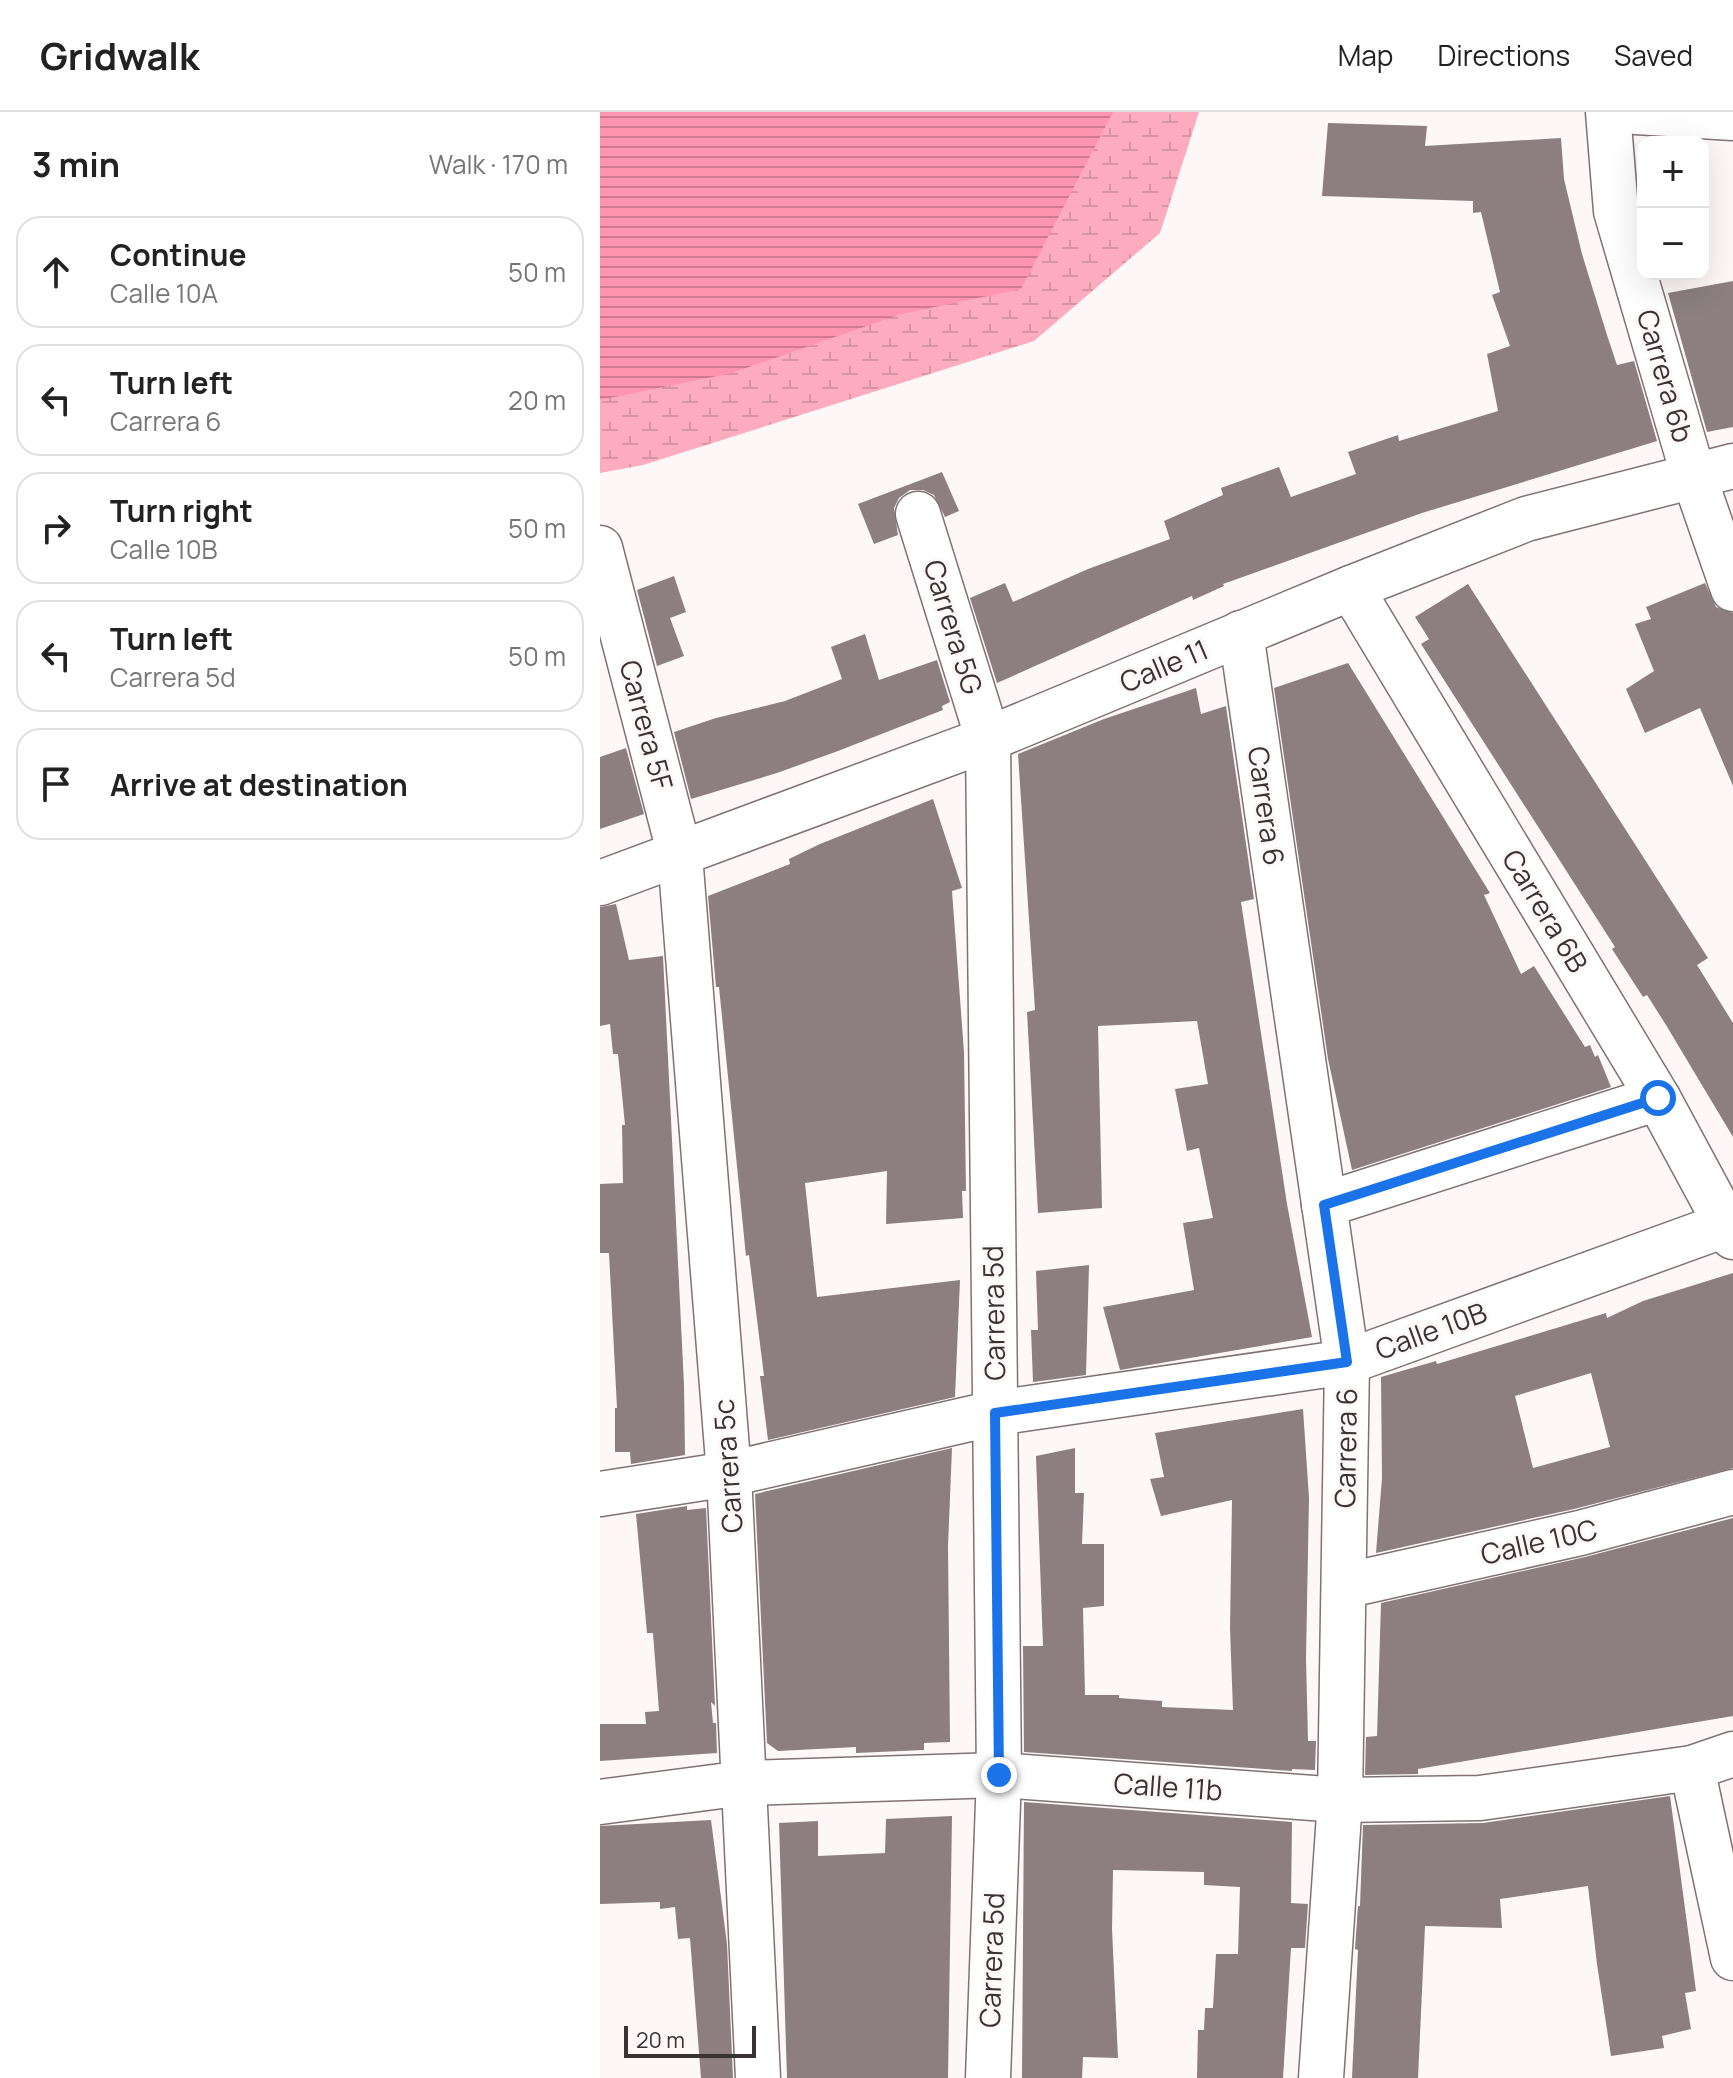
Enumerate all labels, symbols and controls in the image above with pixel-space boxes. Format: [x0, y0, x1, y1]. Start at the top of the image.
text: Gridwalk [40, 29, 199, 81]
text: Map [1338, 36, 1393, 74]
text: Directions [1437, 36, 1570, 74]
text: Saved [1614, 36, 1693, 74]
map controls [1637, 136, 1709, 280]
button: + [1637, 136, 1709, 208]
text: 3 min [32, 141, 120, 187]
text: Walk · 170 m [429, 146, 568, 182]
button: − [1637, 208, 1709, 280]
text: Continue [110, 234, 246, 275]
icon: ahead [34, 250, 78, 294]
text: 50 m [508, 254, 566, 290]
text: Calle 10A [110, 275, 218, 311]
street label: Carrera 6b [1629, 305, 1703, 447]
text: Turn left [110, 362, 233, 403]
icon: left [34, 378, 78, 422]
text: 20 m [508, 382, 566, 418]
text: Carrera 6 [110, 403, 221, 439]
text: Turn right [110, 490, 253, 531]
icon: right [34, 506, 78, 550]
text: 50 m [508, 510, 566, 546]
text: Calle 10B [110, 531, 218, 567]
street label: Carrera 5G [916, 555, 992, 698]
text: Turn left [110, 618, 233, 659]
street label: Calle 11 [1114, 630, 1214, 701]
icon: left [34, 634, 78, 678]
text: 50 m [508, 638, 566, 674]
street label: Carrera 5F [611, 656, 683, 794]
text: Carrera 5d [110, 659, 236, 695]
street label: Carrera 6 [1240, 744, 1294, 868]
icon: arrive [34, 762, 78, 806]
text: Arrive at destination [110, 764, 408, 805]
street label: Carrera 6B [1494, 842, 1597, 979]
route start [1640, 1080, 1676, 1116]
street label: Carrera 5d [973, 1245, 1013, 1381]
street label: Calle 10B [1370, 1292, 1492, 1368]
street label: Carrera 6 [1325, 1388, 1365, 1508]
street label: Carrera 5c [703, 1398, 751, 1534]
street label: Calle 10C [1477, 1509, 1601, 1573]
route end [981, 1757, 1017, 1793]
street label: Calle 11b [1112, 1763, 1224, 1809]
street label: Carrera 5d [970, 1892, 1012, 2028]
scale bar [624, 2022, 756, 2058]
text: 20 m [636, 2025, 685, 2055]

